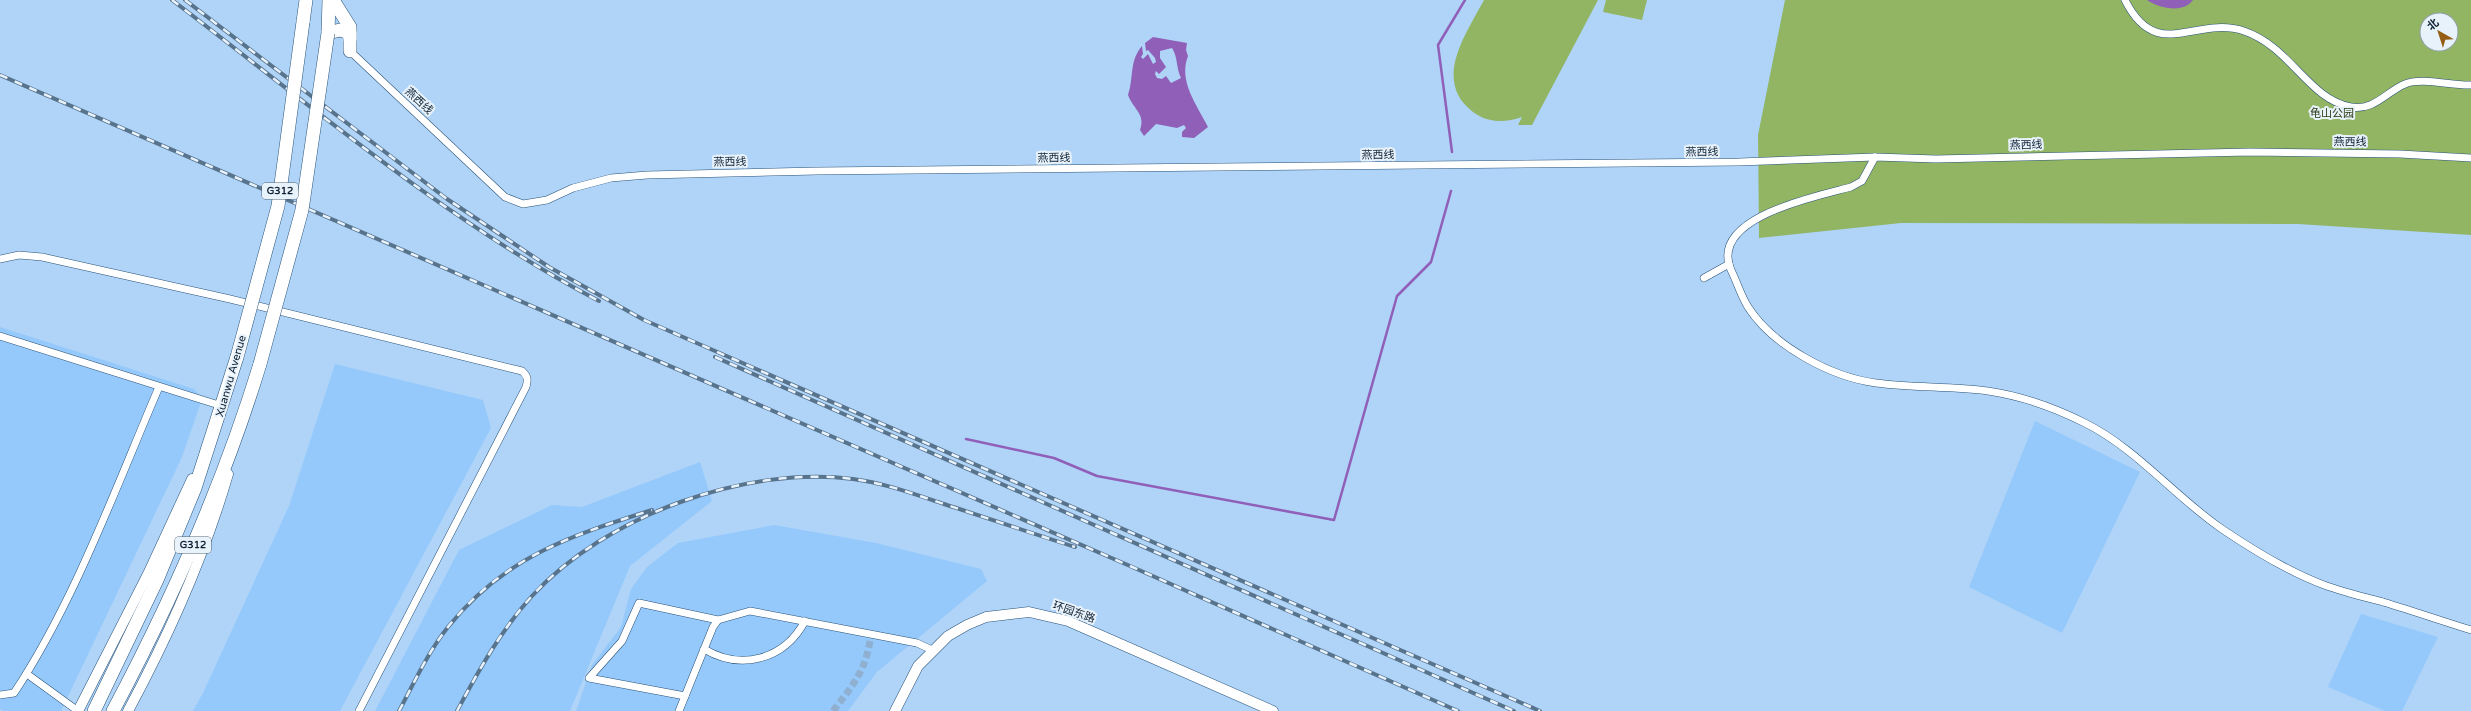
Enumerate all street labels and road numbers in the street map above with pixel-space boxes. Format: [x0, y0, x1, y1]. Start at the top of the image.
street label: 燕西线 [402, 85, 436, 117]
street label: 燕西线 [2333, 135, 2367, 149]
street label: 燕西线 [2009, 138, 2043, 152]
street label: 燕西线 [1685, 145, 1719, 159]
street label: 燕西线 [1361, 148, 1395, 162]
street label: 燕西线 [1037, 151, 1071, 165]
street label: 燕西线 [713, 155, 747, 169]
road number: G312 [262, 183, 298, 199]
street label: Xuanwu Avenue [213, 334, 249, 418]
road number: G312 [175, 537, 211, 553]
street label: 环园东路 [1051, 599, 1097, 625]

